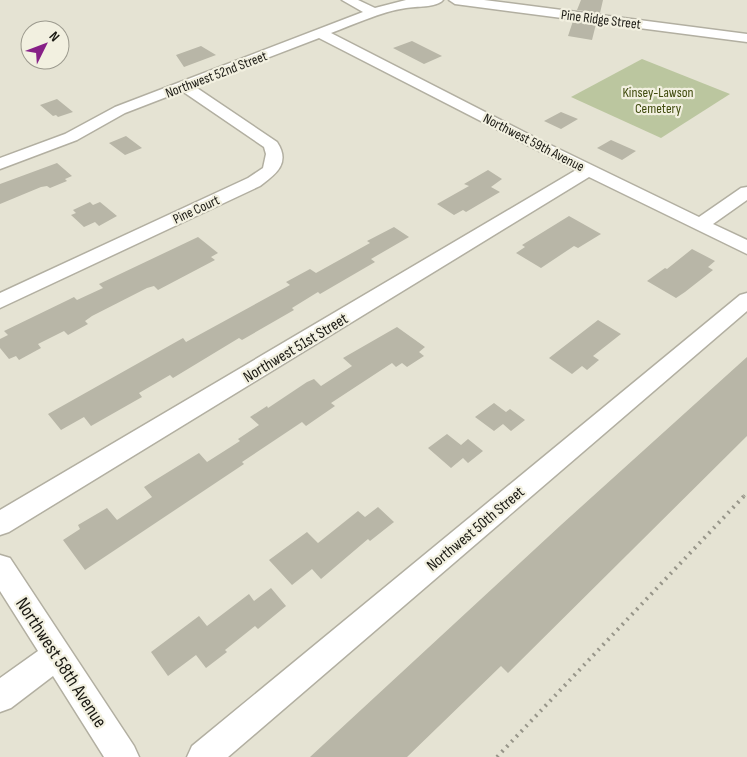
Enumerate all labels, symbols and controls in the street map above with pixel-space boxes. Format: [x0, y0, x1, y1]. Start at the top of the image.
street label: Pine Ridge Street [560, 6, 642, 33]
north arrow [20, 20, 70, 70]
text: N [45, 28, 63, 45]
street label: Northwest 52nd Street [163, 47, 269, 102]
park label: Kinsey-Lawson Cemetery [622, 84, 694, 117]
street label: Northwest 59th Avenue [480, 110, 587, 175]
street label: Pine Court [170, 191, 222, 228]
street label: Northwest 51st Street [240, 309, 352, 387]
street label: Northwest 50th Street [423, 483, 529, 575]
street label: Northwest 58th Avenue [10, 593, 111, 732]

